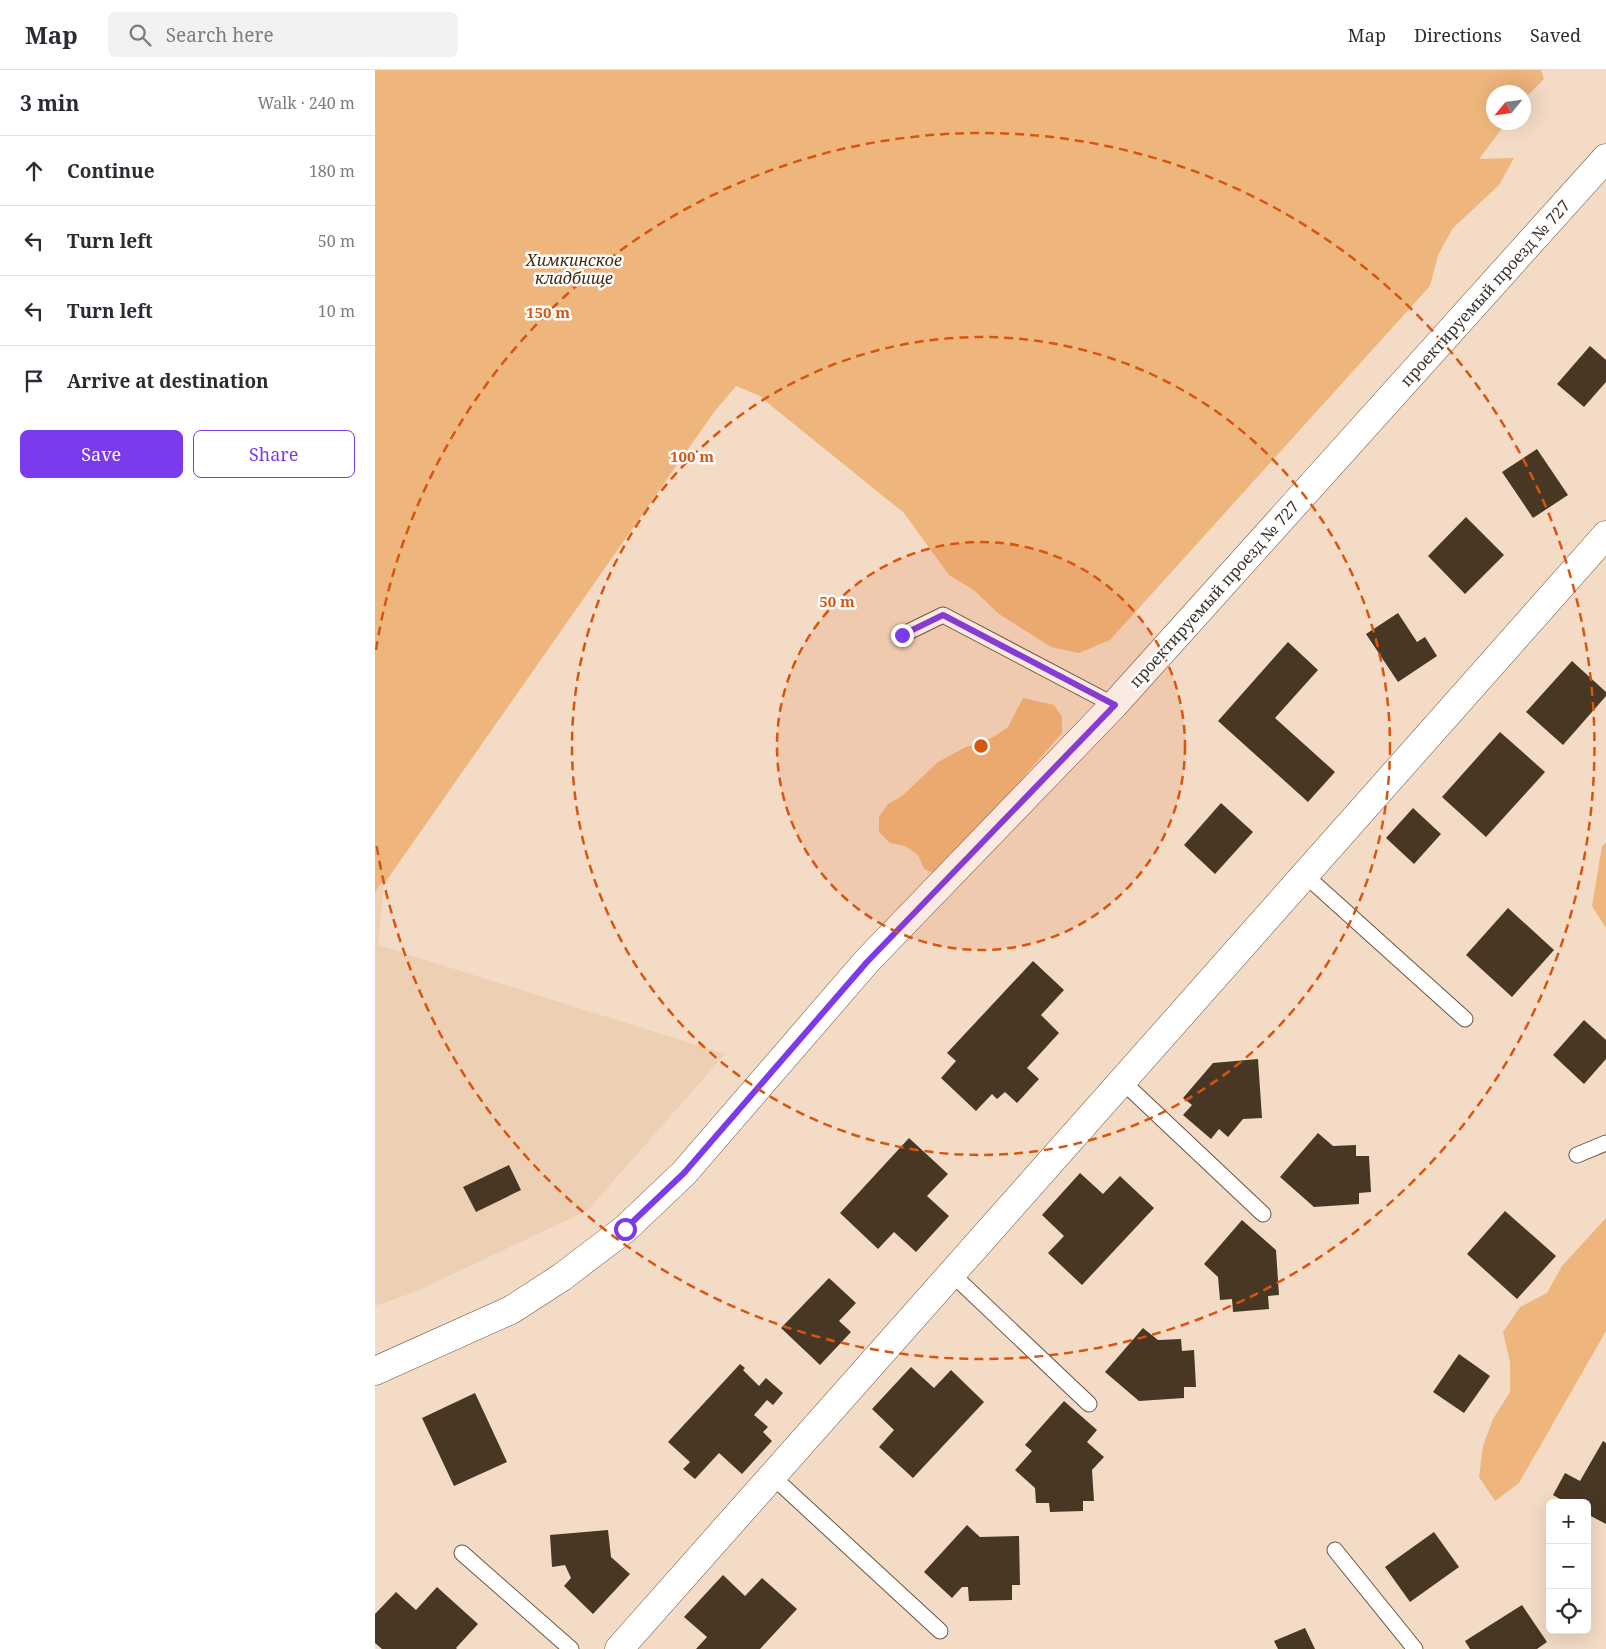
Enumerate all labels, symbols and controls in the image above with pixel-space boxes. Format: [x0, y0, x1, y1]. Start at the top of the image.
search box [108, 12, 458, 57]
text: Map [25, 18, 78, 51]
icon: search [126, 21, 154, 49]
text: Search here [166, 22, 274, 48]
text: Map [1348, 23, 1386, 47]
text: Directions [1414, 23, 1502, 47]
text: Saved [1530, 23, 1581, 47]
north arrow [1486, 85, 1531, 130]
text: 3 min [20, 89, 79, 117]
text: Walk · 240 m [258, 92, 355, 114]
icon: ahead [20, 157, 48, 185]
text: Continue [67, 158, 155, 184]
text: 180 m [309, 160, 355, 182]
street label: проектируемый проезд № 727 [1395, 195, 1575, 391]
icon: left [20, 227, 48, 255]
text: Turn left [67, 228, 153, 254]
text: 50 m [318, 230, 355, 252]
park label: Химкинское кладбище [525, 249, 622, 289]
icon: left [20, 297, 48, 325]
text: Turn left [67, 298, 153, 324]
text: 10 m [318, 300, 355, 322]
text: 150 m [526, 302, 570, 322]
icon: arrive [20, 367, 48, 395]
text: Arrive at destination [67, 368, 269, 394]
button: Save [20, 430, 183, 478]
button: Share [193, 430, 355, 478]
text: 100 m [670, 446, 714, 466]
street label: проектируемый проезд № 727 [1124, 496, 1304, 692]
text: 50 m [819, 591, 855, 611]
route end [891, 624, 914, 647]
centre of rings [972, 737, 990, 755]
route start [614, 1218, 637, 1241]
map controls [1546, 1499, 1591, 1634]
button: + [1546, 1499, 1591, 1544]
button: − [1546, 1544, 1591, 1589]
button: locate [1546, 1589, 1591, 1634]

